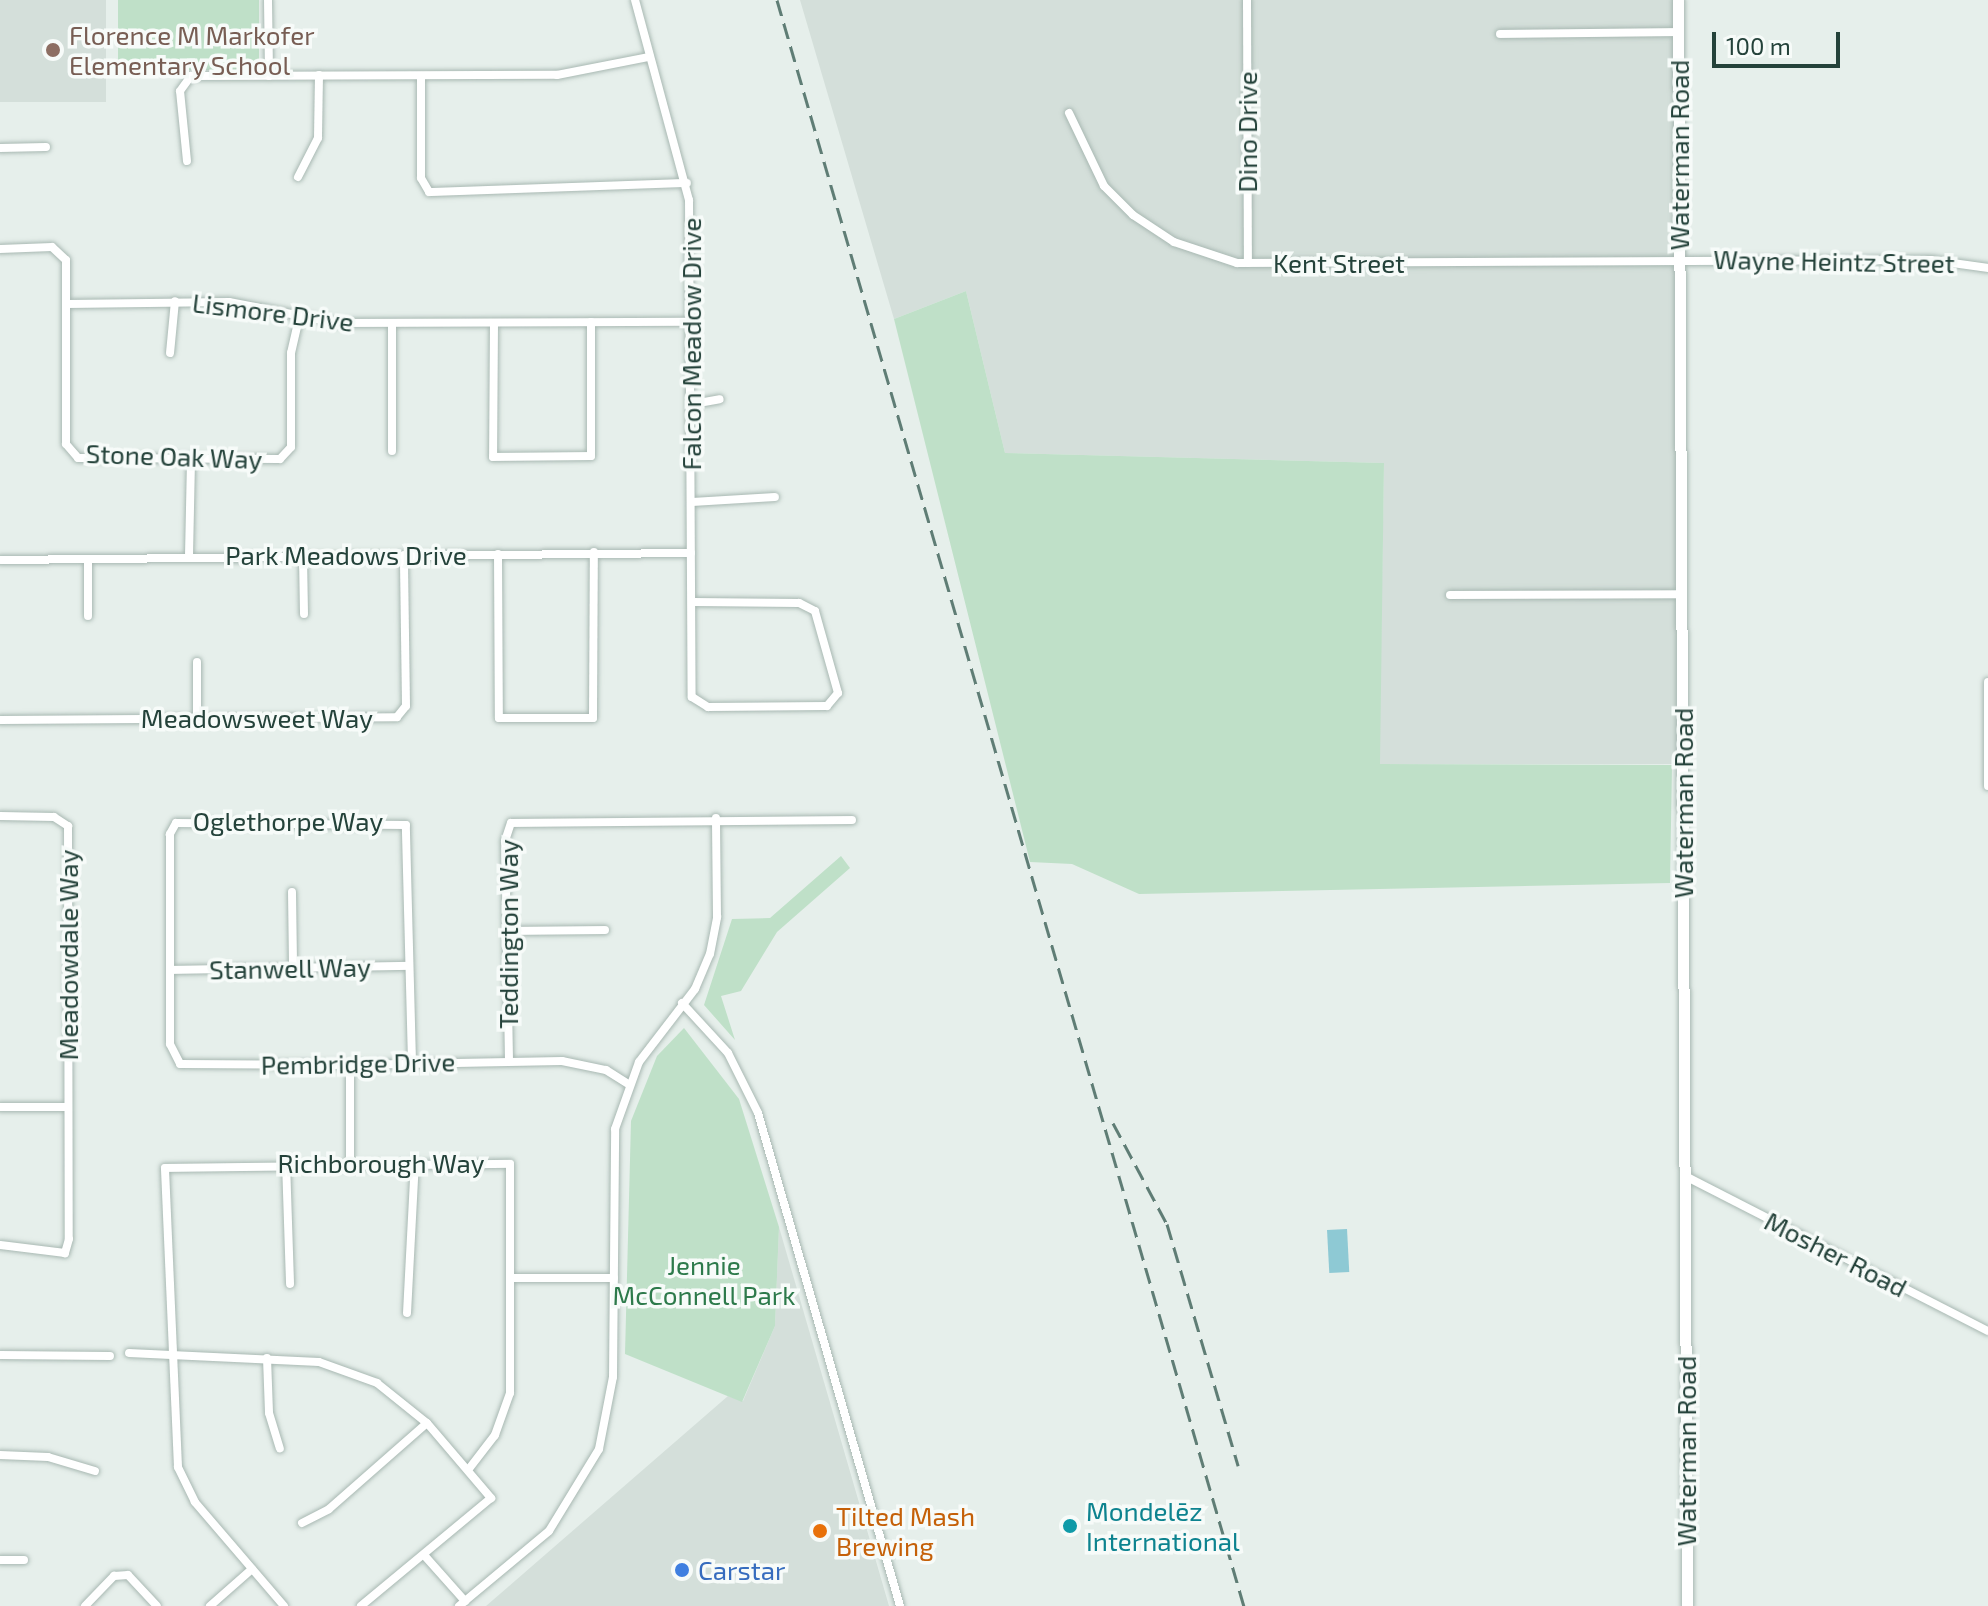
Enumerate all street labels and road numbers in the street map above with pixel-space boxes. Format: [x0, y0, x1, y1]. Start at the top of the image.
street label: Waterman Road [1663, 60, 1695, 250]
street label: Dino Drive [1231, 71, 1263, 193]
street label: Falcon Meadow Drive [675, 217, 707, 471]
street label: Wayne Heintz Street [1713, 243, 1955, 279]
street label: Kent Street [1273, 247, 1405, 279]
street label: Lismore Drive [191, 287, 355, 337]
street label: Stone Oak Way [85, 437, 263, 475]
street label: Park Meadows Drive [225, 539, 467, 571]
street label: Meadowsweet Way [141, 702, 373, 734]
street label: Waterman Road [1667, 708, 1699, 898]
street label: Oglethorpe Way [193, 805, 383, 837]
street label: Teddington Way [492, 839, 524, 1029]
street label: Meadowdale Way [52, 850, 84, 1060]
street label: Stanwell Way [208, 951, 372, 985]
street label: Pembridge Drive [261, 1046, 455, 1080]
street label: Richborough Way [277, 1147, 485, 1179]
street label: Mosher Road [1759, 1205, 1913, 1303]
street label: Waterman Road [1670, 1356, 1702, 1546]

